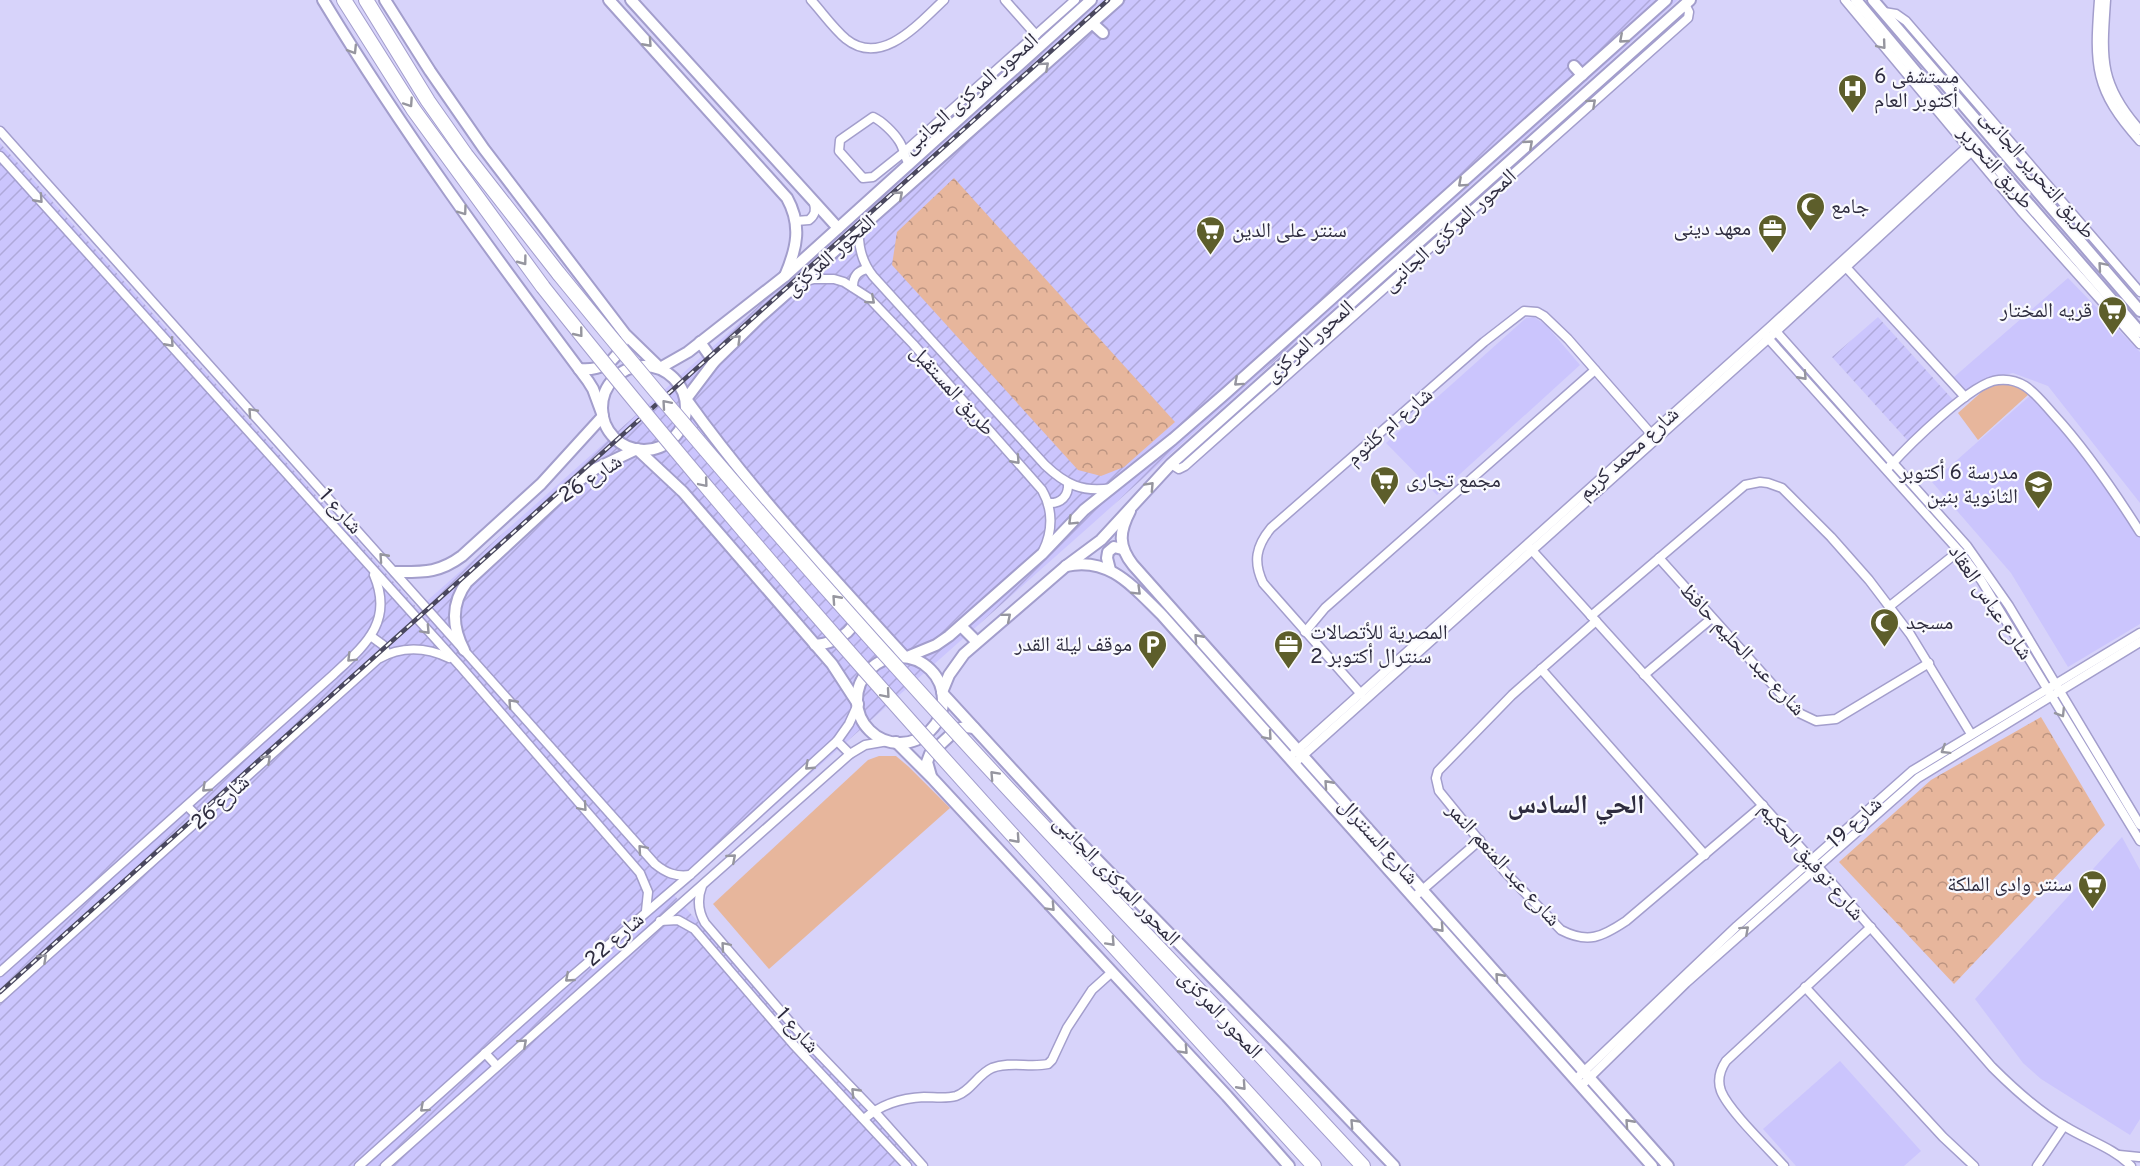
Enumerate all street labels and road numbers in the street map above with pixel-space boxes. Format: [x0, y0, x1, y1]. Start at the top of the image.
street label: المحور المركزى الجانبى [897, 28, 1045, 161]
street label: طريق التحرير الجانبى [1973, 105, 2101, 245]
street label: طريق التحرير [1950, 119, 2039, 216]
street label: المحور المركزى الجانبى [1377, 164, 1523, 299]
street label: المحور المركزى [780, 209, 882, 303]
street label: المحور المركزى [1259, 295, 1361, 390]
street label: طريق المستقبل [904, 340, 1000, 442]
street label: شارع ام كلثوم [1341, 382, 1439, 472]
street label: شارع محمد كريم [1573, 401, 1685, 507]
street label: شارع 26 [554, 449, 628, 510]
street label: شارع 1 [312, 483, 368, 541]
street label: شارع عباس العقاد [1941, 540, 2038, 666]
street label: شارع عبد الحليم حافظ [1673, 578, 1811, 722]
street label: شارع 26 [186, 770, 256, 837]
street label: شارع 19 [1822, 791, 1888, 855]
street label: شارع السنترال [1332, 793, 1424, 891]
street label: شارع عبد المنعم النمر [1439, 796, 1566, 933]
street label: شارع توفيق الحكيم [1752, 797, 1870, 927]
street label: المحور المركزى الجانبى [1047, 810, 1185, 952]
street label: شارع 22 [579, 907, 650, 973]
street label: المحور المركزى [1172, 965, 1268, 1065]
street label: شارع 1 [769, 1002, 825, 1060]

